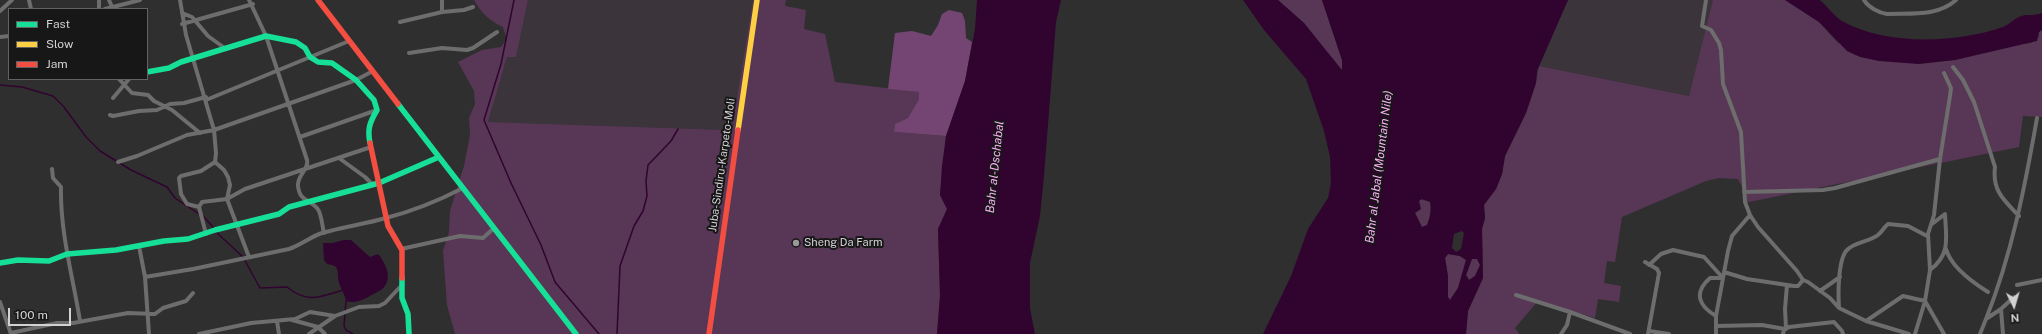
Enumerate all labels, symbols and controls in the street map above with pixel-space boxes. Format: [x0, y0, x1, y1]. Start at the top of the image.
legend [8, 8, 148, 80]
text: Fast [46, 17, 70, 31]
text: Slow [46, 37, 73, 51]
text: Jam [46, 57, 68, 71]
water label: Bahr al Jabal (Mountain Nile) [1362, 90, 1396, 244]
street label: Juba-Sindiru-Karpeto-Moli [706, 97, 738, 233]
water label: Bahr al-Dschabal [983, 120, 1007, 214]
place label: Sheng Da Farm [804, 236, 883, 250]
marker: Sheng Da Farm [791, 238, 801, 248]
north arrow [1994, 286, 2034, 326]
scale bar [10, 300, 73, 326]
text: 100 m [15, 308, 48, 322]
text: N [2010, 312, 2020, 324]

